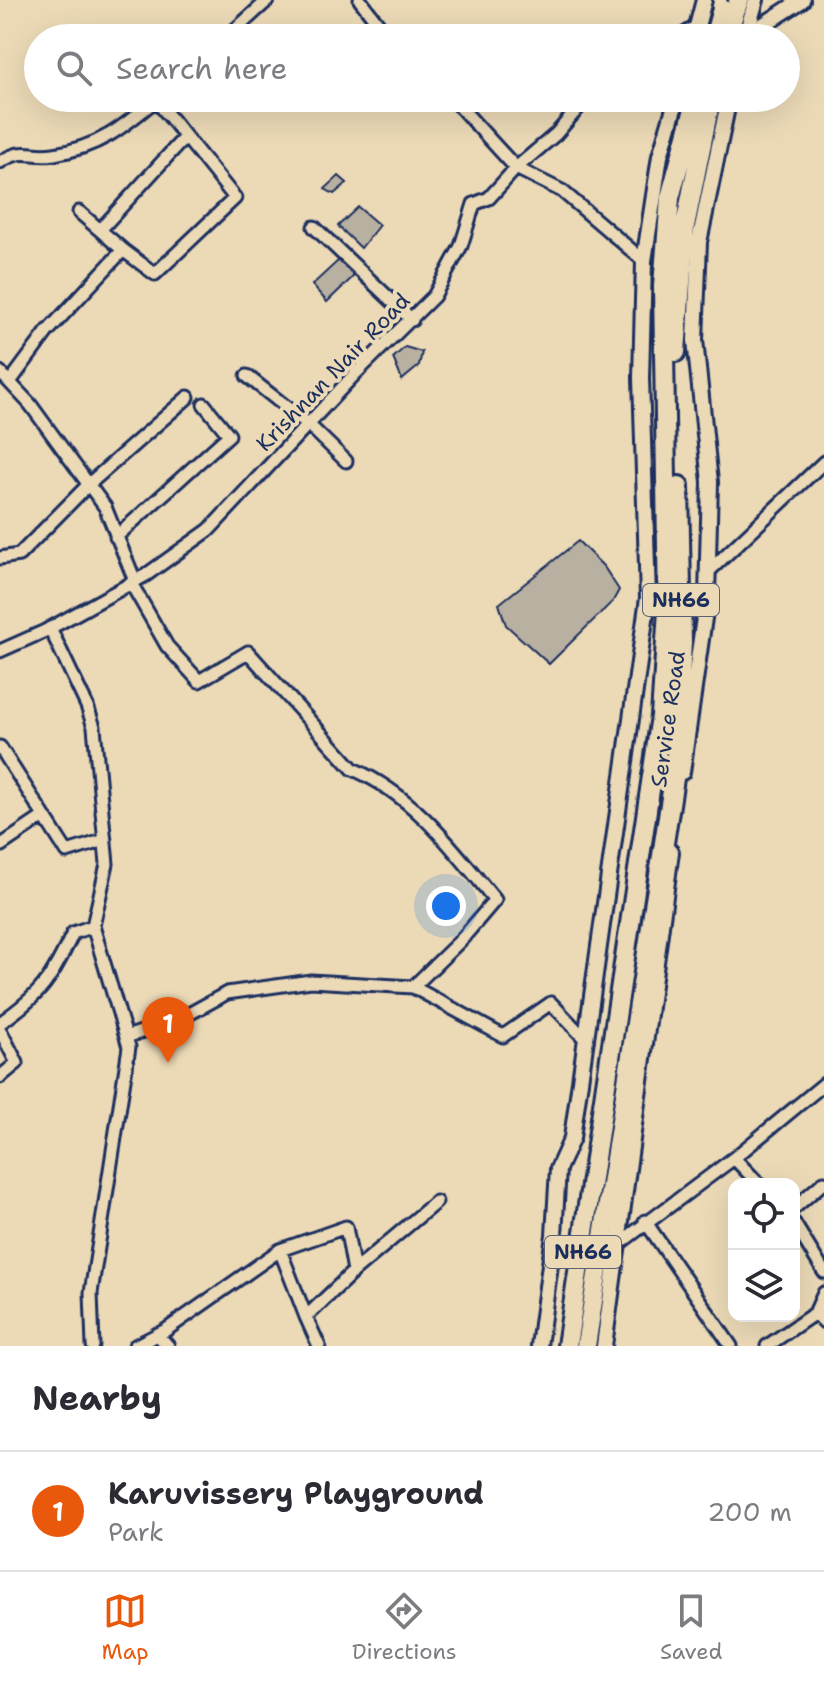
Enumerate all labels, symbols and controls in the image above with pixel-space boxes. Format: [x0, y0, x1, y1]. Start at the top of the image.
search box [24, 24, 800, 112]
icon: search [52, 46, 96, 90]
text: Search here [116, 48, 287, 89]
street label: Krishnan Nair Road [250, 286, 416, 458]
road number: NH66 [643, 584, 719, 616]
street label: Service Road [644, 649, 692, 789]
your location [426, 886, 466, 926]
pin: 1 [142, 997, 194, 1063]
map controls [728, 1178, 800, 1322]
button: locate [728, 1178, 800, 1250]
road number: NH66 [545, 1236, 621, 1268]
button: layers [728, 1250, 800, 1322]
text: Nearby [32, 1375, 162, 1421]
text: Karuvissery Playground [108, 1473, 484, 1514]
text: 1 [52, 1494, 64, 1529]
text: 200 m [707, 1494, 792, 1529]
text: Park [108, 1514, 164, 1549]
tab: Map [102, 1589, 149, 1666]
tab: Directions [352, 1589, 457, 1666]
tab: Saved [660, 1589, 722, 1666]

